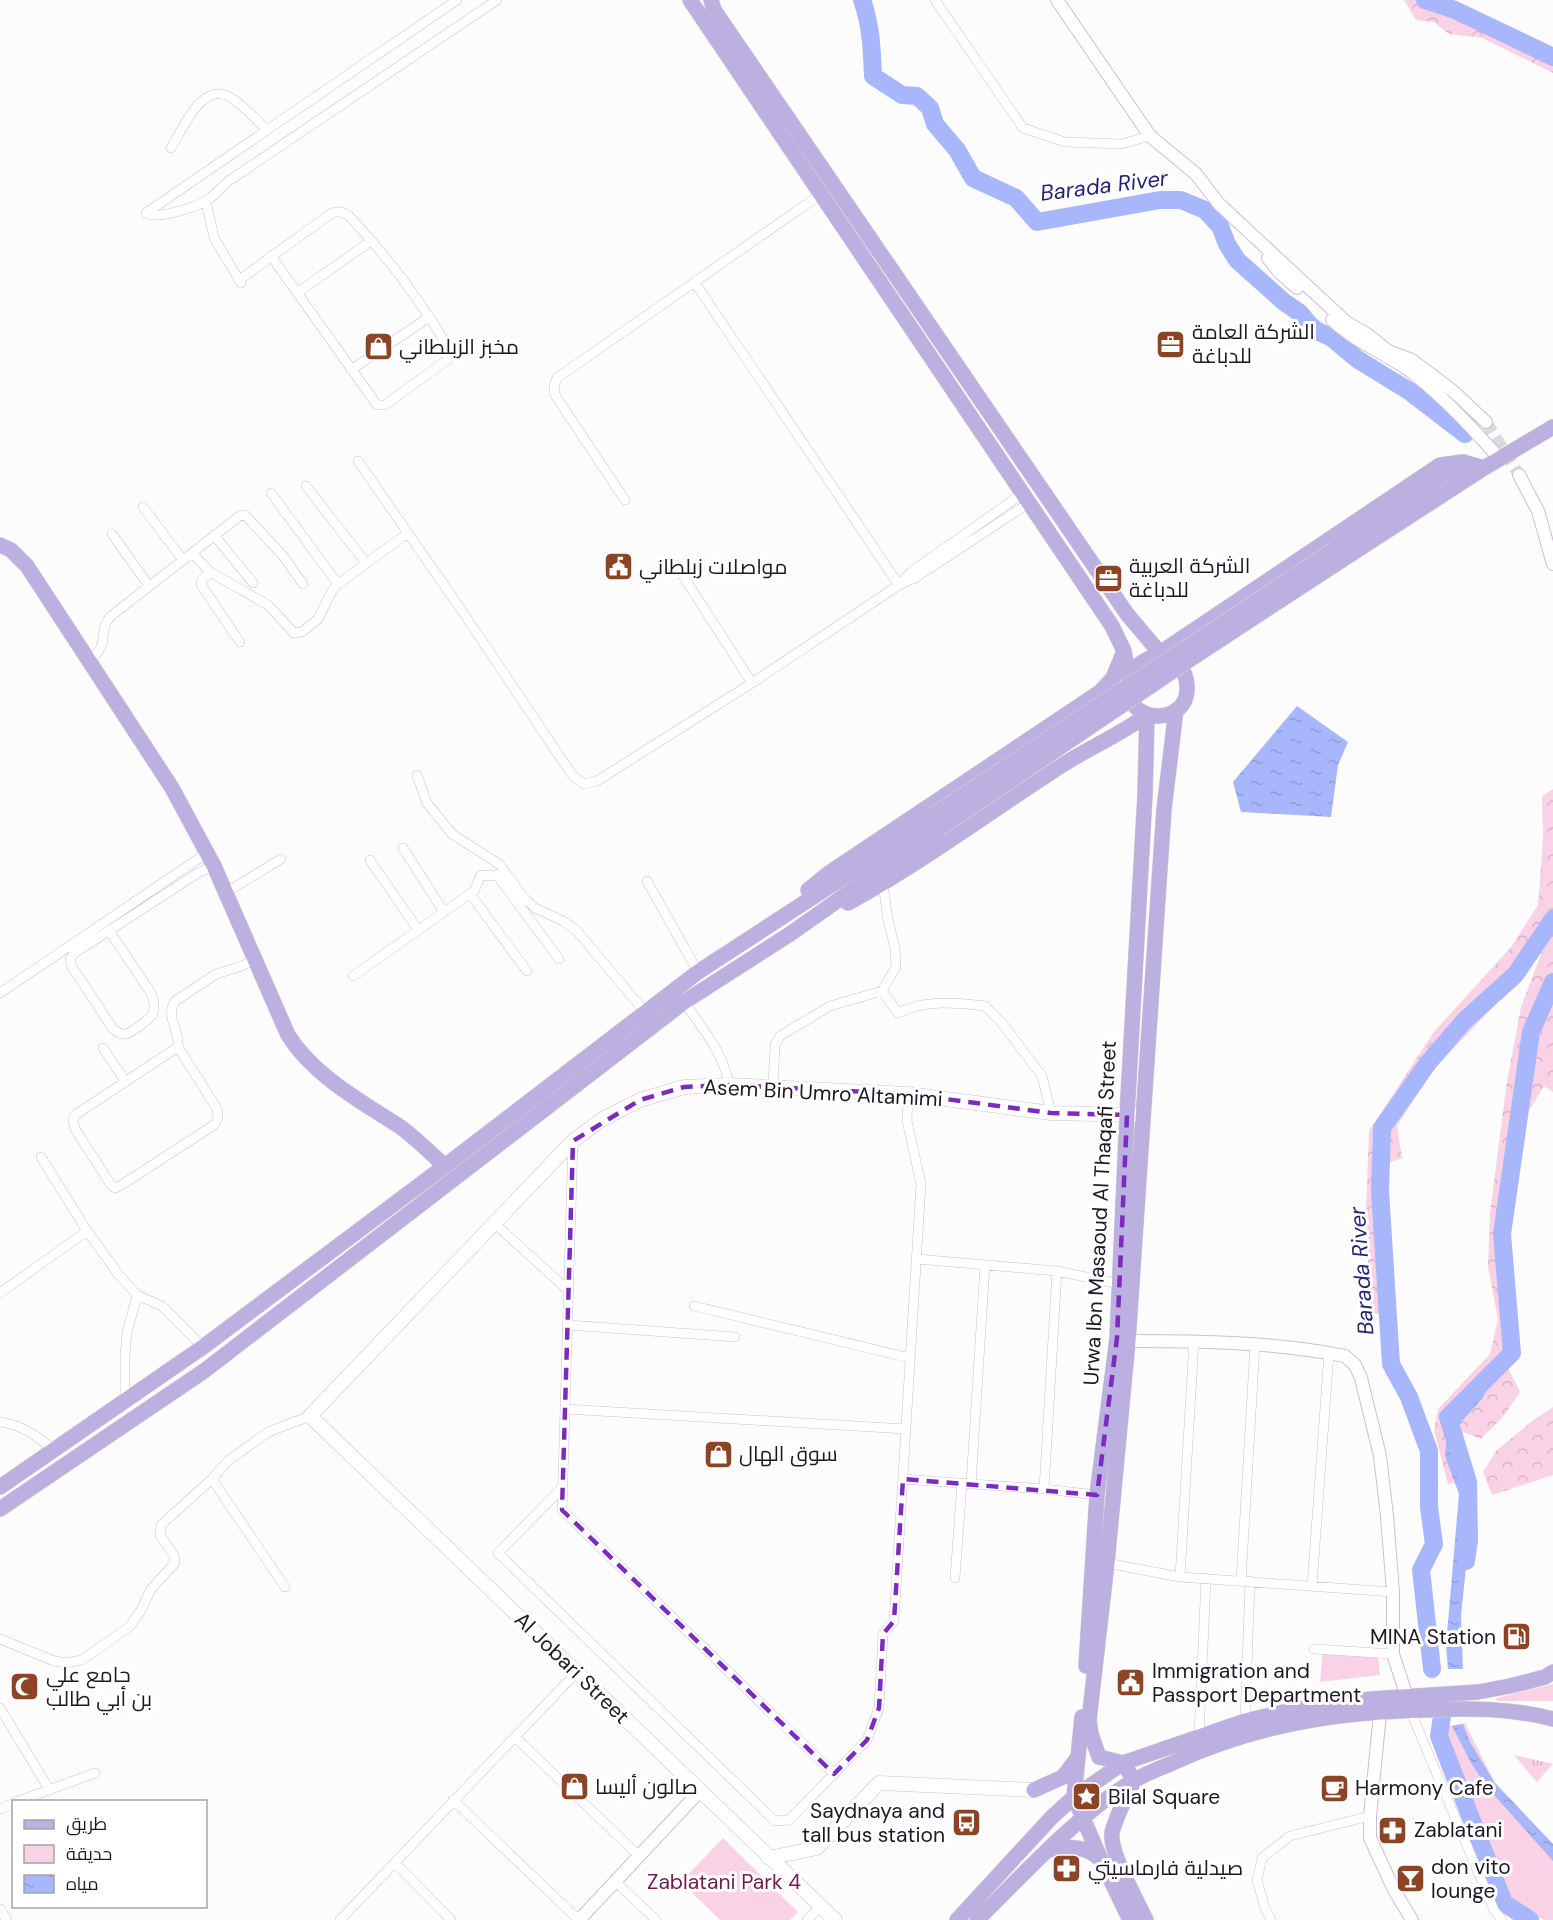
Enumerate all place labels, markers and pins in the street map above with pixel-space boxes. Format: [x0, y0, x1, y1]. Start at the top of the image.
place label: الشركة العامة للدباغة [1192, 318, 1315, 370]
office icon: الشركة العامة للدباغة [1155, 328, 1187, 360]
shop icon: مخبز الزبلطاني [362, 331, 394, 363]
place label: مخبز الزبلطاني [399, 333, 519, 363]
public building icon: مواصلات زبلطاني [602, 551, 634, 583]
place label: الشركة العربية للدباغة [1129, 552, 1250, 604]
place label: مواصلات زبلطاني [639, 553, 787, 583]
office icon: الشركة العربية للدباغة [1092, 562, 1124, 594]
shop icon: سوق الهال [702, 1438, 734, 1470]
place label: سوق الهال [739, 1440, 838, 1468]
fuel station icon: MINA Station [1501, 1621, 1533, 1653]
place label: MINA Station [1370, 1623, 1496, 1651]
place label: Immigration and Passport Department [1152, 1657, 1361, 1709]
place label: جامع علي بن أبي طالب [46, 1661, 152, 1715]
public building icon: Immigration and Passport Department [1115, 1667, 1147, 1699]
mosque icon: جامع علي بن أبي طالب [9, 1671, 41, 1703]
shop icon: صالون أليسا [558, 1771, 590, 1803]
cafe icon: Harmony Cafe [1318, 1772, 1350, 1804]
place label: صالون أليسا [595, 1773, 698, 1801]
place label: Harmony Cafe [1355, 1774, 1494, 1802]
place icon: Bilal Square [1071, 1781, 1103, 1813]
place label: Bilal Square [1108, 1783, 1220, 1811]
place label: Saydnaya and tall bus station [802, 1797, 945, 1849]
bus stop icon: Saydnaya and tall bus station [950, 1807, 982, 1839]
pharmacy icon: Zablatani [1377, 1814, 1409, 1846]
place label: Zablatani [1414, 1816, 1503, 1844]
pharmacy icon: صيدلية فارماسيتي [1051, 1852, 1083, 1884]
place label: don vito lounge [1431, 1853, 1511, 1905]
place label: صيدلية فارماسيتي [1088, 1854, 1243, 1884]
bar icon: don vito lounge [1394, 1863, 1426, 1895]

